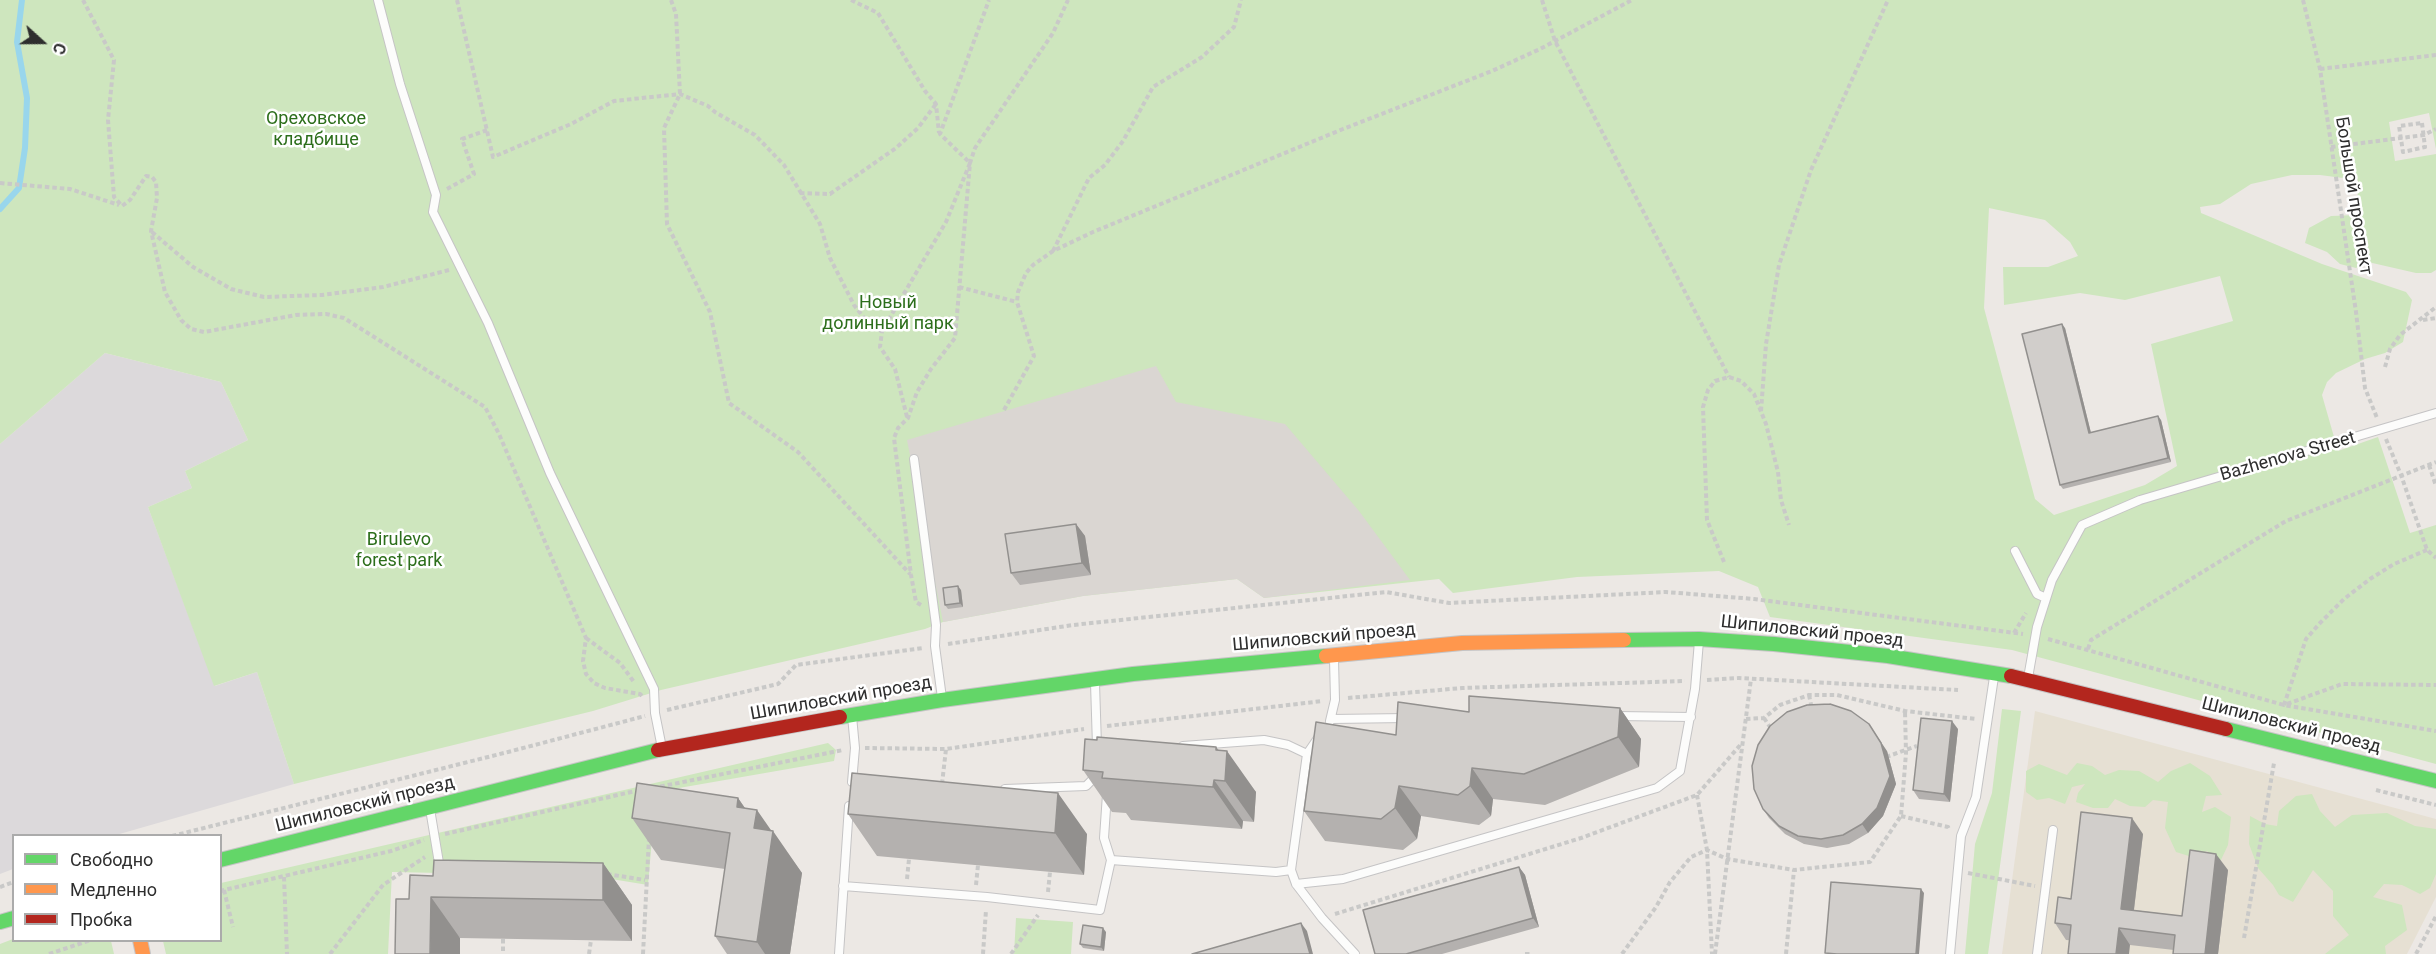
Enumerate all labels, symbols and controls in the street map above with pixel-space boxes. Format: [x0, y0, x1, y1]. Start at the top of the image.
north arrow [12, 12, 72, 72]
text: С [49, 40, 70, 57]
park label: Ореховское кладбище [266, 108, 366, 150]
street label: Большой проспект [2330, 115, 2376, 277]
park label: Новый долинный парк [822, 292, 954, 334]
street label: Bazhenova Street [2218, 427, 2358, 487]
park label: Birulevo forest park [356, 529, 442, 572]
street label: Шипиловский проезд [1719, 612, 1905, 652]
street label: Шипиловский проезд [1232, 619, 1416, 657]
street label: Шипиловский проезд [749, 672, 933, 726]
street label: Шипиловский проезд [2199, 693, 2383, 759]
street label: Шипиловский проезд [273, 772, 457, 838]
legend [12, 834, 222, 942]
text: Свободно [70, 849, 153, 870]
text: Медленно [70, 879, 157, 900]
text: Пробка [70, 909, 133, 930]

